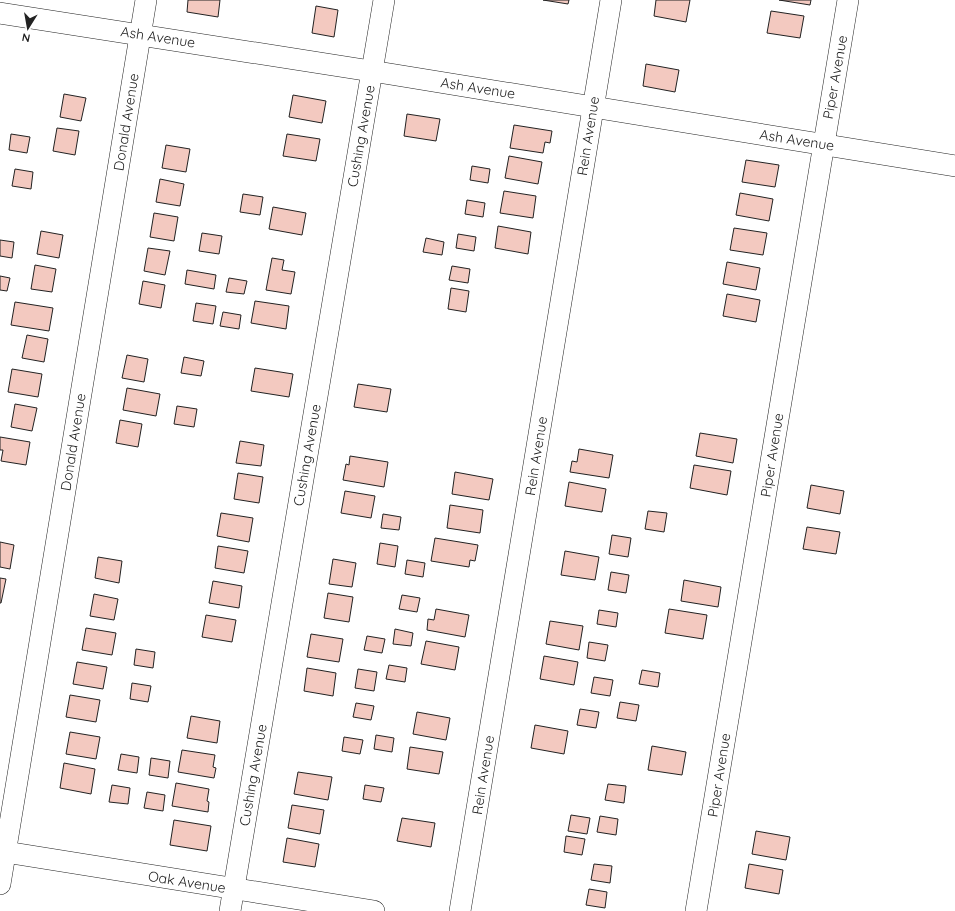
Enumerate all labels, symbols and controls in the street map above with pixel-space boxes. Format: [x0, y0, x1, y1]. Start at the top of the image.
north arrow [8, 8, 48, 48]
street label: Ash Avenue [119, 22, 197, 52]
text: N [21, 30, 31, 45]
street label: Piper Avenue [819, 34, 851, 120]
street label: Donald Avenue [109, 72, 143, 172]
street label: Ash Avenue [439, 73, 517, 103]
street label: Cushing Avenue [343, 84, 379, 188]
street label: Rein Avenue [573, 95, 603, 177]
street label: Ash Avenue [758, 125, 836, 155]
street label: Donald Avenue [56, 392, 90, 492]
street label: Cushing Avenue [289, 403, 325, 507]
street label: Piper Avenue [756, 412, 788, 498]
street label: Rein Avenue [521, 415, 551, 497]
street label: Cushing Avenue [235, 723, 271, 827]
street label: Piper Avenue [703, 732, 735, 818]
street label: Rein Avenue [468, 734, 498, 816]
street label: Oak Avenue [147, 867, 227, 897]

